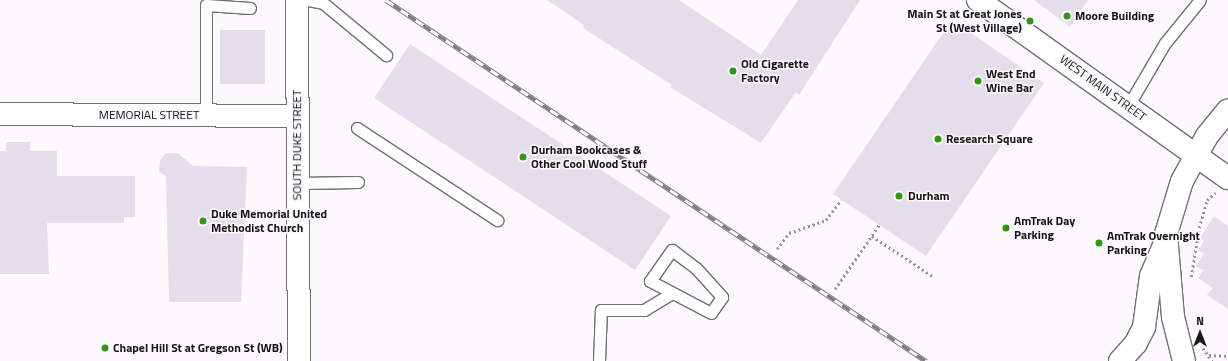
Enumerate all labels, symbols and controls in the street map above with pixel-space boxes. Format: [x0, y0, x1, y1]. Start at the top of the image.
place label: Main St at Great Jones St (West Village) [907, 7, 1022, 35]
place label: Moore Building [1075, 9, 1154, 23]
marker: Moore Building [1062, 11, 1072, 21]
marker: Main St at Great Jones St (West Village) [1025, 16, 1035, 26]
street label: WEST MAIN STREET [1057, 52, 1149, 124]
place label: Old Cigarette Factory [741, 57, 809, 85]
marker: Old Cigarette Factory [728, 66, 738, 76]
place label: West End Wine Bar [986, 67, 1036, 95]
marker: West End Wine Bar [973, 76, 983, 86]
street label: SOUTH DUKE STREET [290, 90, 304, 200]
street label: MEMORIAL STREET [99, 108, 199, 122]
place label: Research Square [946, 132, 1033, 146]
marker: Research Square [933, 134, 943, 144]
place label: Durham Bookcases & Other Cool Wood Stuff [531, 143, 647, 171]
marker: Durham Bookcases & Other Cool Wood Stuff [518, 152, 528, 162]
place label: Durham [908, 189, 950, 203]
marker: Durham [893, 190, 905, 202]
place label: Duke Memorial United Methodist Church [211, 207, 327, 235]
place label: AmTrak Day Parking [1014, 214, 1075, 242]
marker: Duke Memorial United Methodist Church [198, 216, 208, 226]
marker: AmTrak Day Parking [1001, 223, 1011, 233]
place label: AmTrak Overnight Parking [1107, 229, 1200, 257]
marker: AmTrak Overnight Parking [1094, 238, 1104, 248]
north arrow [1180, 313, 1220, 353]
text: N [1196, 313, 1204, 329]
place label: Chapel Hill St at Gregson St (WB) [113, 341, 283, 355]
marker: Chapel Hill St at Gregson St (WB) [100, 343, 110, 353]

